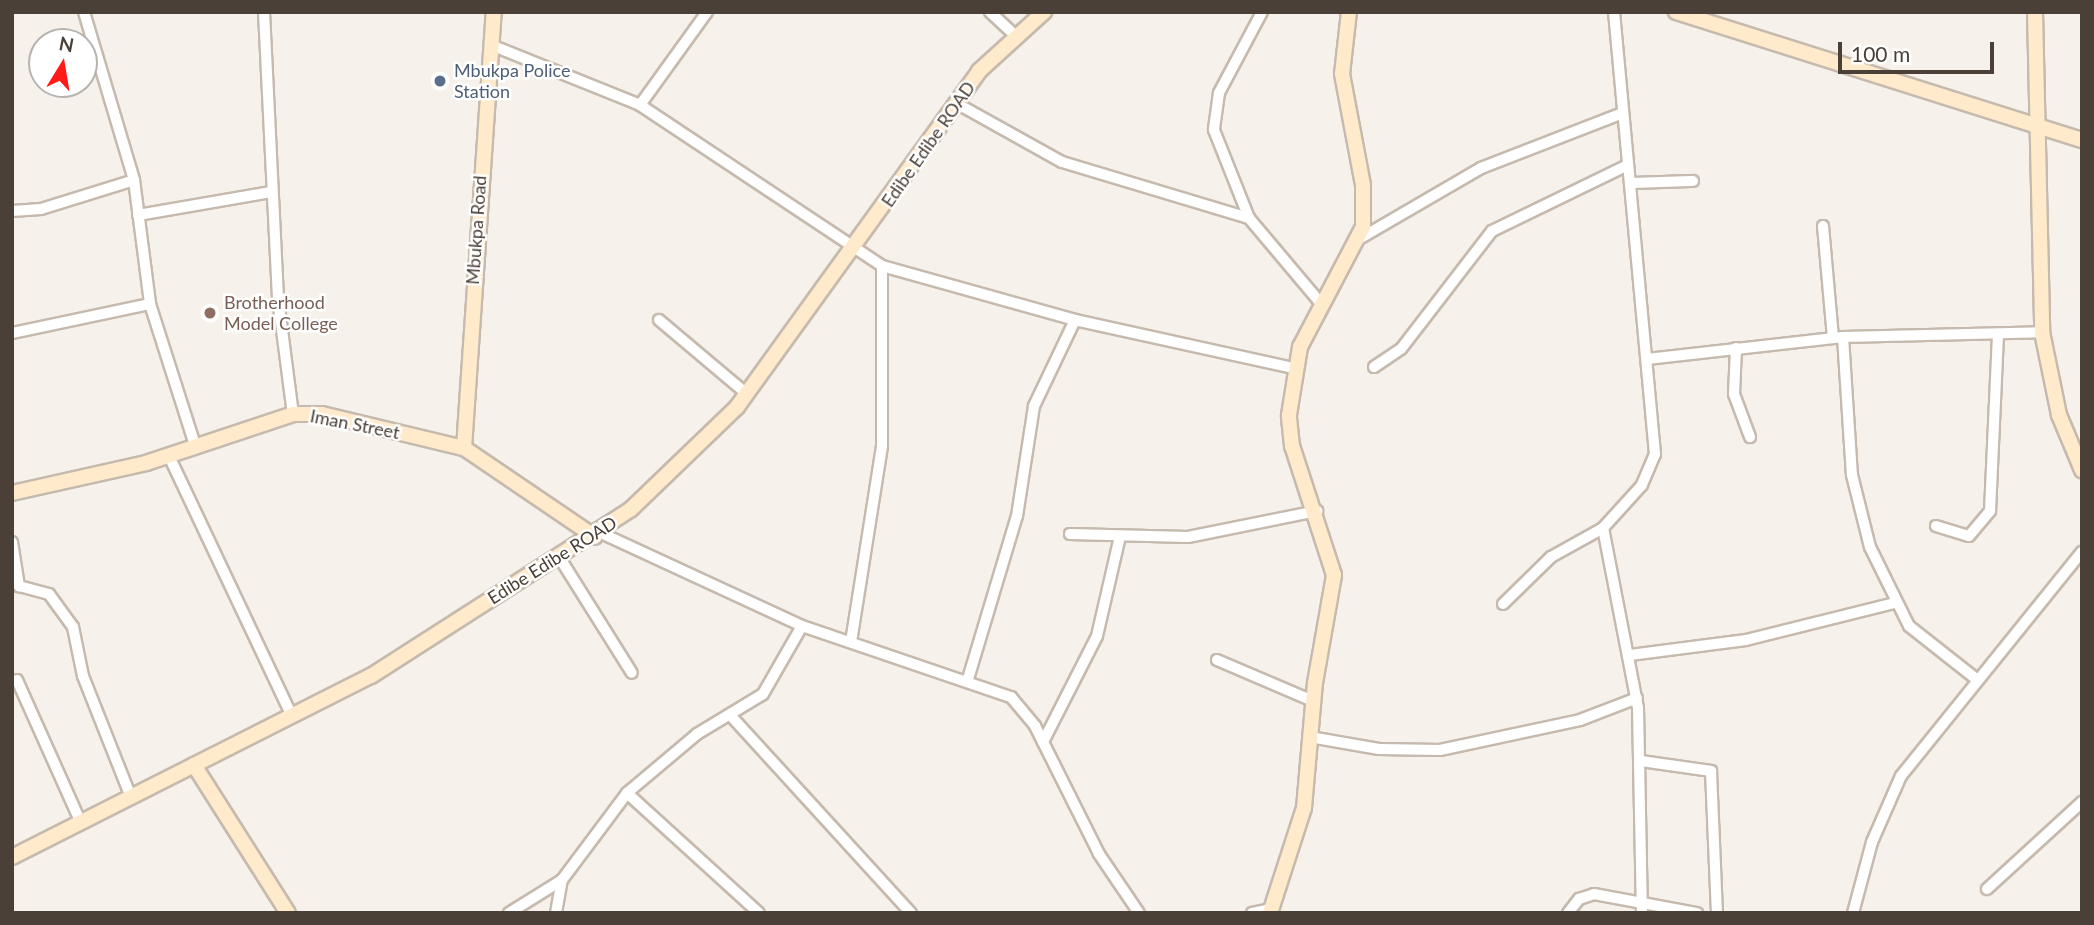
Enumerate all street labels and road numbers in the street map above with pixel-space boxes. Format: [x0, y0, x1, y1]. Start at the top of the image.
street label: Edibe Edibe ROAD [877, 77, 979, 211]
street label: Mbukpa Road [461, 175, 491, 285]
street label: Iman Street [308, 405, 402, 443]
street label: Edibe Edibe ROAD [483, 512, 621, 608]

